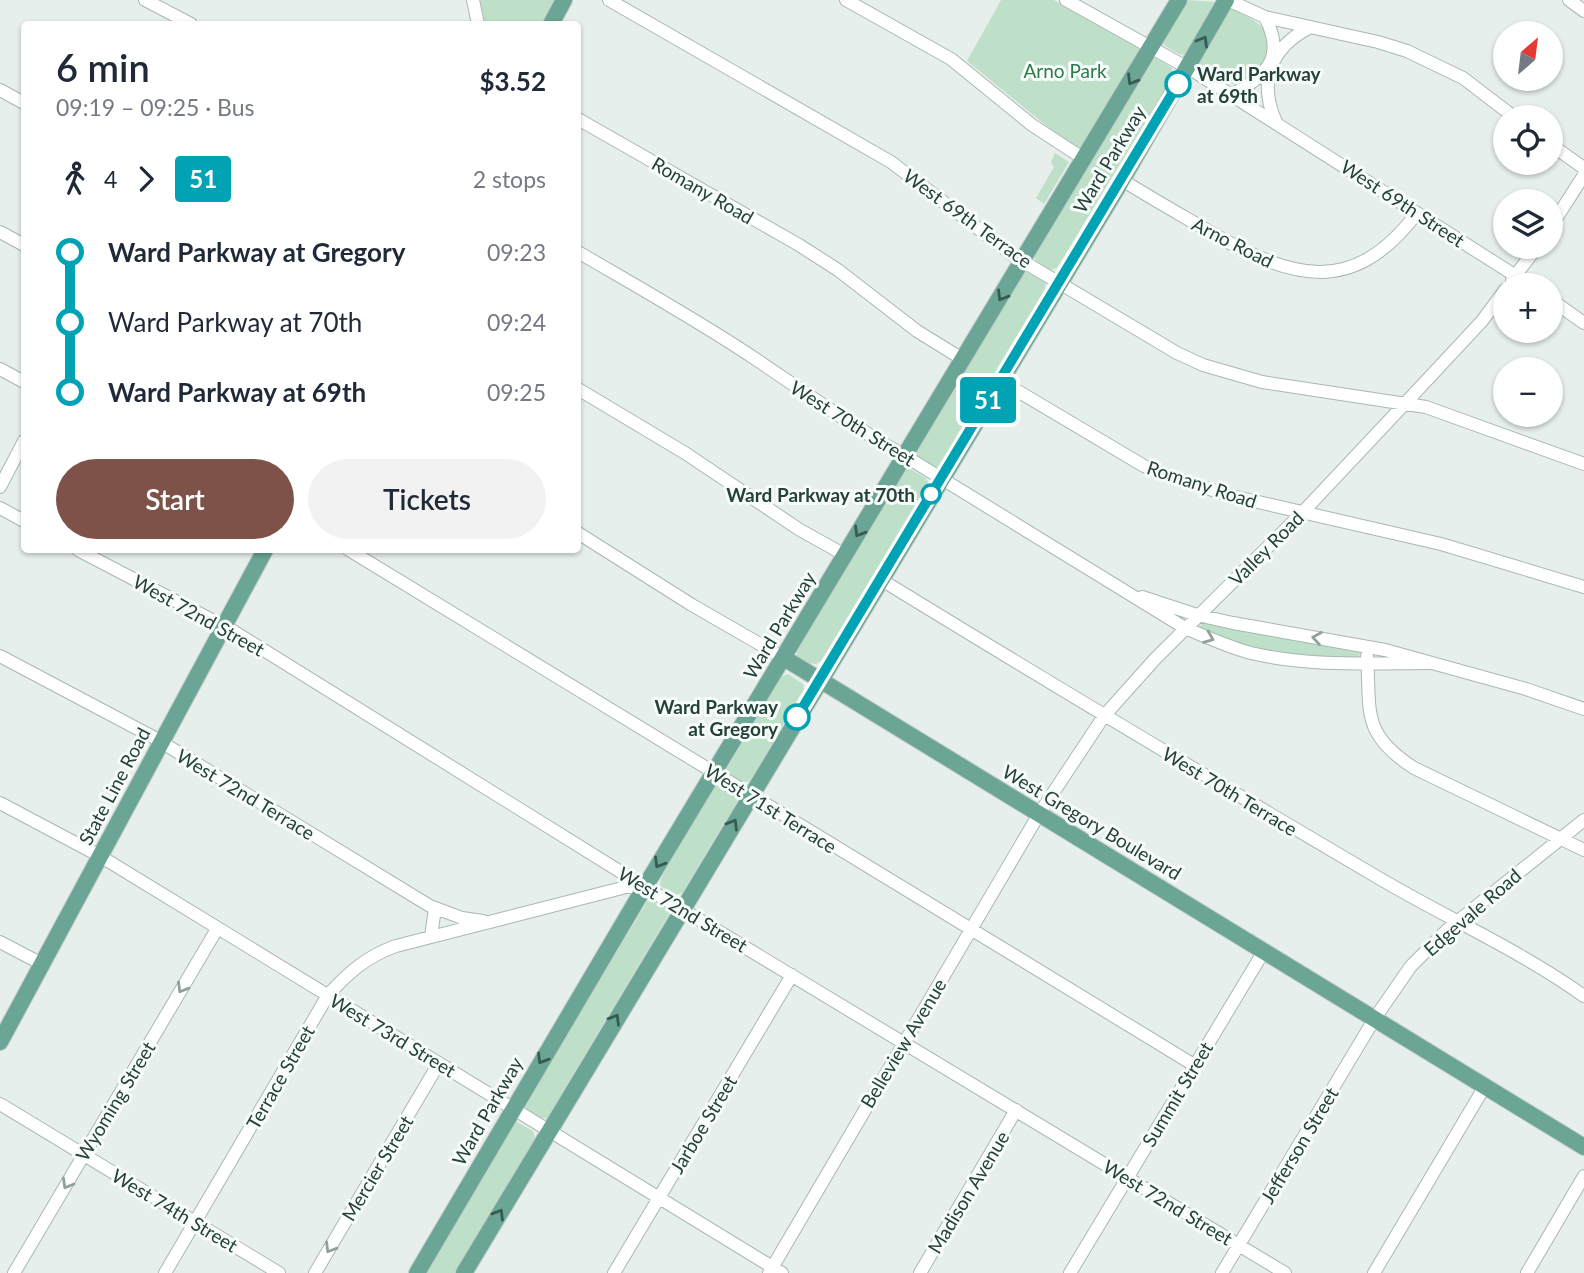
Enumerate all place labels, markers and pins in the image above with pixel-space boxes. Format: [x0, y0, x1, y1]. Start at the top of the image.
place label: Ward Parkway at 69th [1197, 62, 1322, 107]
marker: Ward Parkway at 69th [1165, 71, 1191, 97]
place label: Ward Parkway at 70th [726, 483, 915, 506]
marker: Ward Parkway at 70th [921, 484, 941, 504]
place label: Ward Parkway at Gregory [654, 695, 779, 740]
marker: Ward Parkway at Gregory [784, 704, 810, 730]

